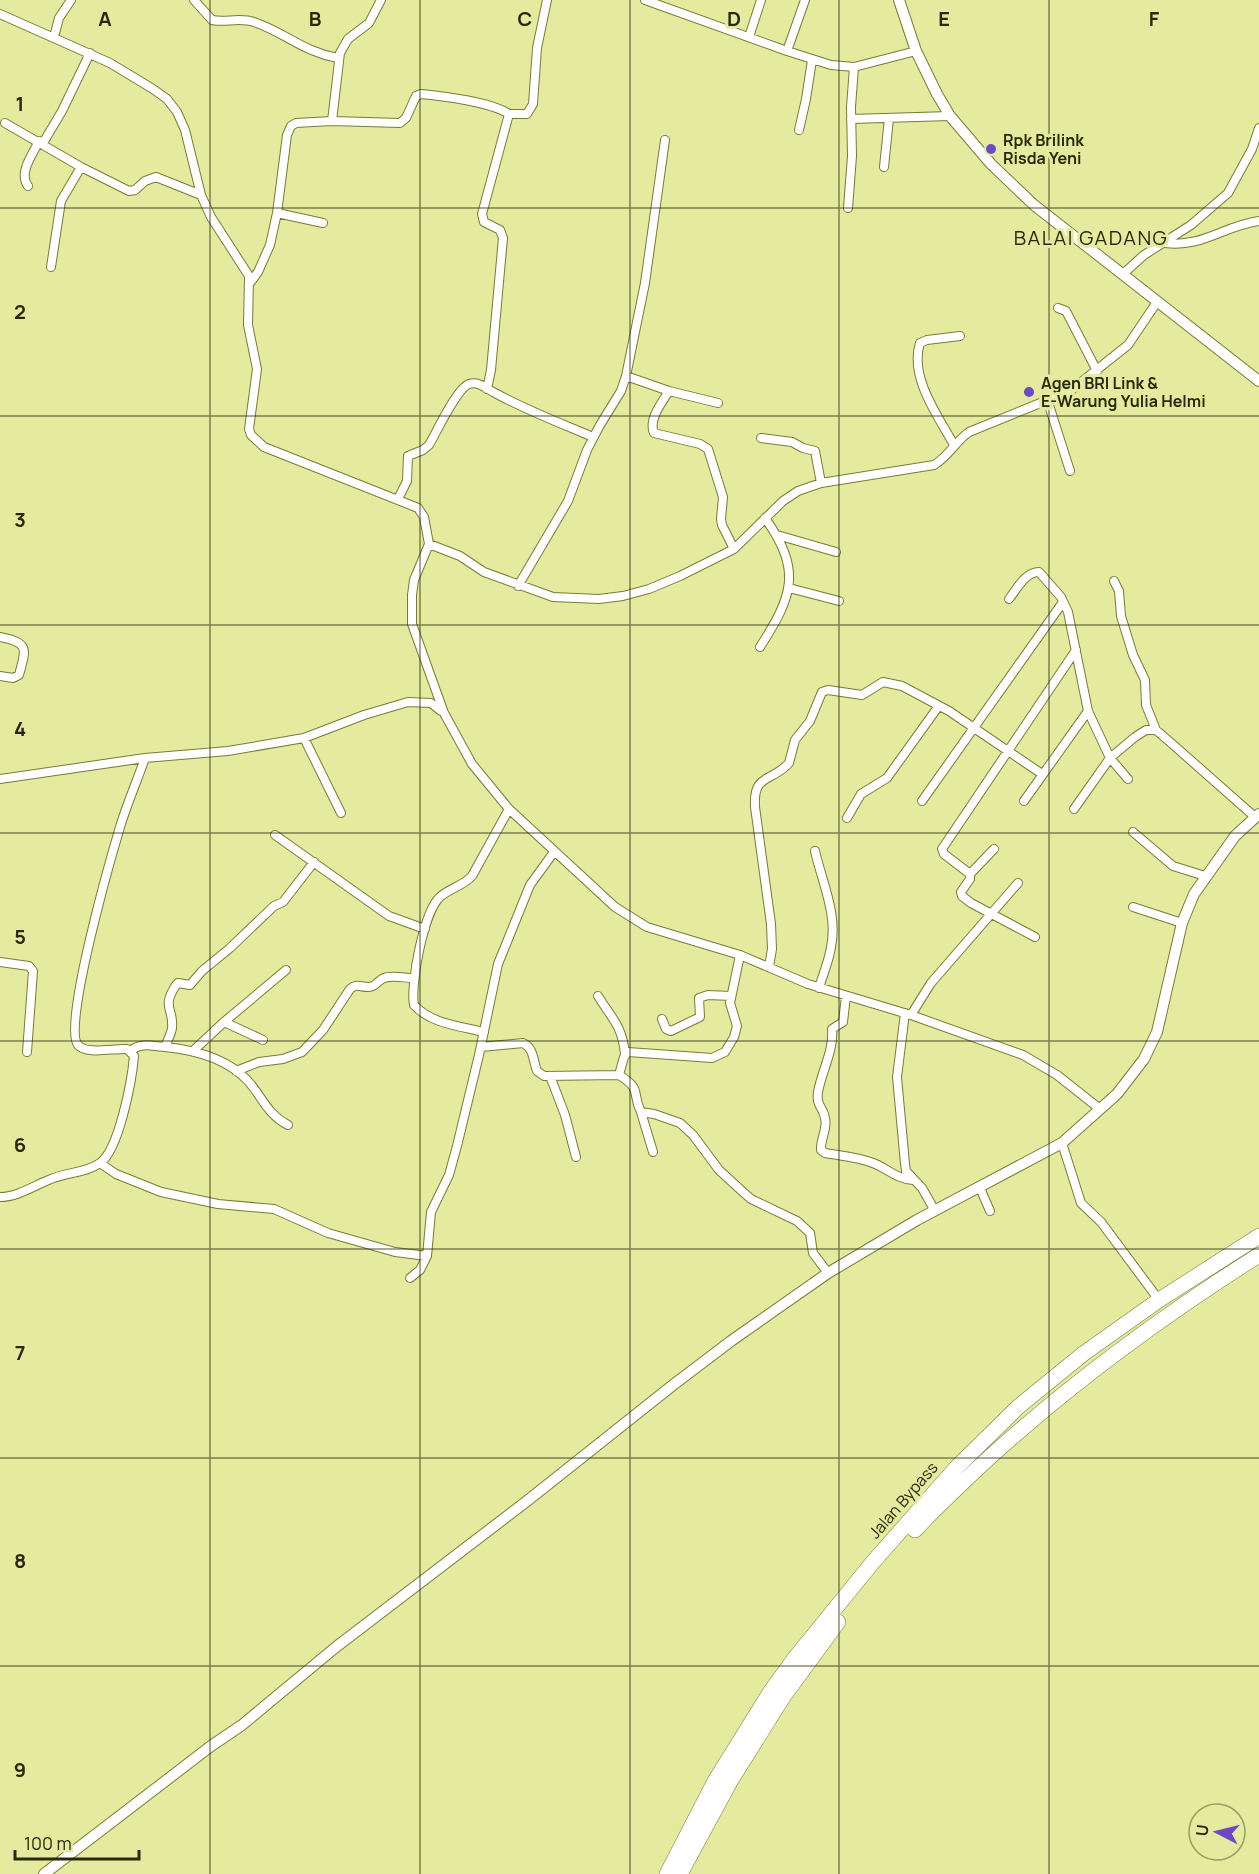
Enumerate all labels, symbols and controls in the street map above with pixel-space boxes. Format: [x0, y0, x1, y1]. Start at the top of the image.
text: A [98, 5, 112, 32]
text: B [309, 5, 322, 32]
text: C [518, 5, 532, 32]
text: D [727, 5, 741, 32]
text: E [938, 5, 950, 32]
text: F [1149, 5, 1160, 32]
text: 1 [16, 90, 24, 117]
place label: Rpk Brilink Risda Yeni [1003, 129, 1084, 169]
marker: Rpk Brilink Risda Yeni [984, 142, 998, 156]
district label: BALAI GADANG [1014, 224, 1168, 251]
text: 2 [14, 298, 26, 325]
place label: Agen BRI Link & E-Warung Yulia Helmi [1041, 372, 1206, 412]
marker: Agen BRI Link & E-Warung Yulia Helmi [1022, 385, 1036, 399]
text: 3 [14, 506, 26, 533]
text: 4 [14, 715, 26, 742]
text: 5 [14, 923, 26, 950]
text: 6 [14, 1131, 26, 1158]
text: 7 [15, 1339, 25, 1366]
street label: Jalan Bypass [864, 1457, 942, 1543]
text: 8 [14, 1547, 26, 1574]
text: 9 [14, 1756, 26, 1783]
north arrow [1187, 1802, 1247, 1862]
scale bar [15, 1823, 140, 1861]
text: U [1190, 1823, 1214, 1837]
text: 100 m [24, 1831, 72, 1855]

